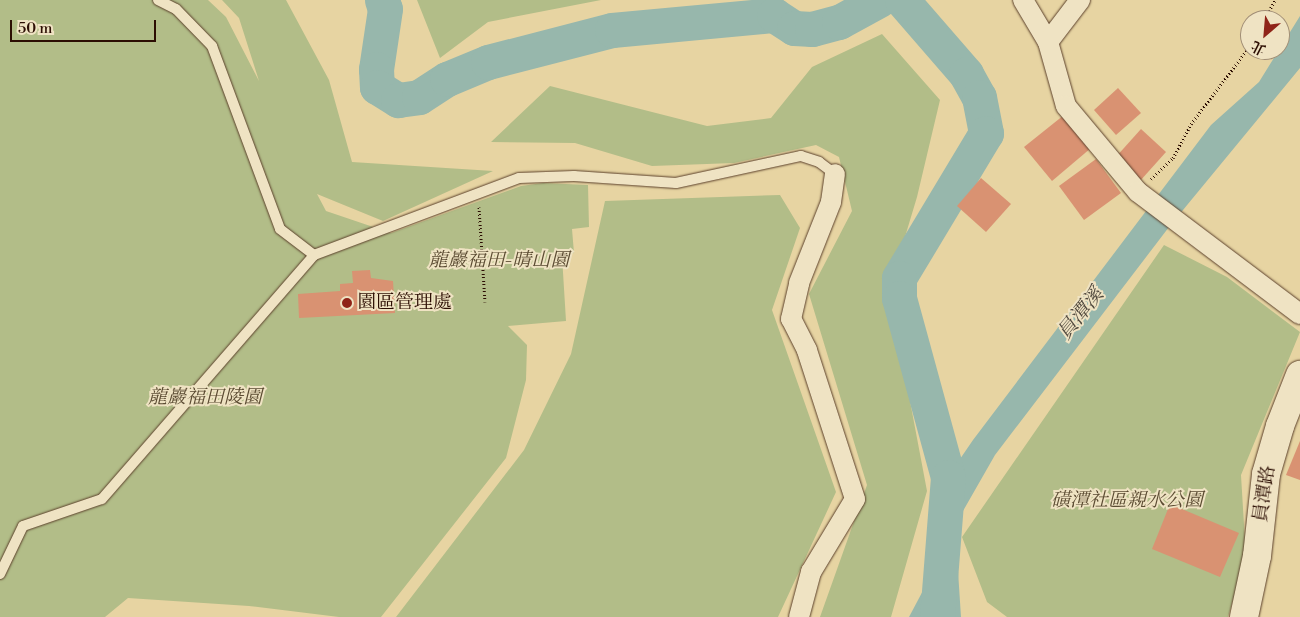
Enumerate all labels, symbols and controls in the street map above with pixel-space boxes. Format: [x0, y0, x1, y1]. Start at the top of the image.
scale bar [12, 10, 159, 42]
north arrow [1240, 10, 1290, 60]
text: 50 m [18, 19, 52, 38]
text: 北 [1248, 36, 1269, 59]
park label: 龍巖福田-晴山園 [429, 250, 569, 272]
water label: 員潭溪 [1053, 283, 1109, 345]
place label: 園區管理處 [357, 292, 452, 314]
marker: 園區管理處 [341, 297, 353, 309]
park label: 龍巖福田陵園 [148, 387, 262, 409]
street label: 員潭路 [1249, 464, 1281, 524]
park label: 磺潭社區親水公園 [1051, 490, 1203, 512]

